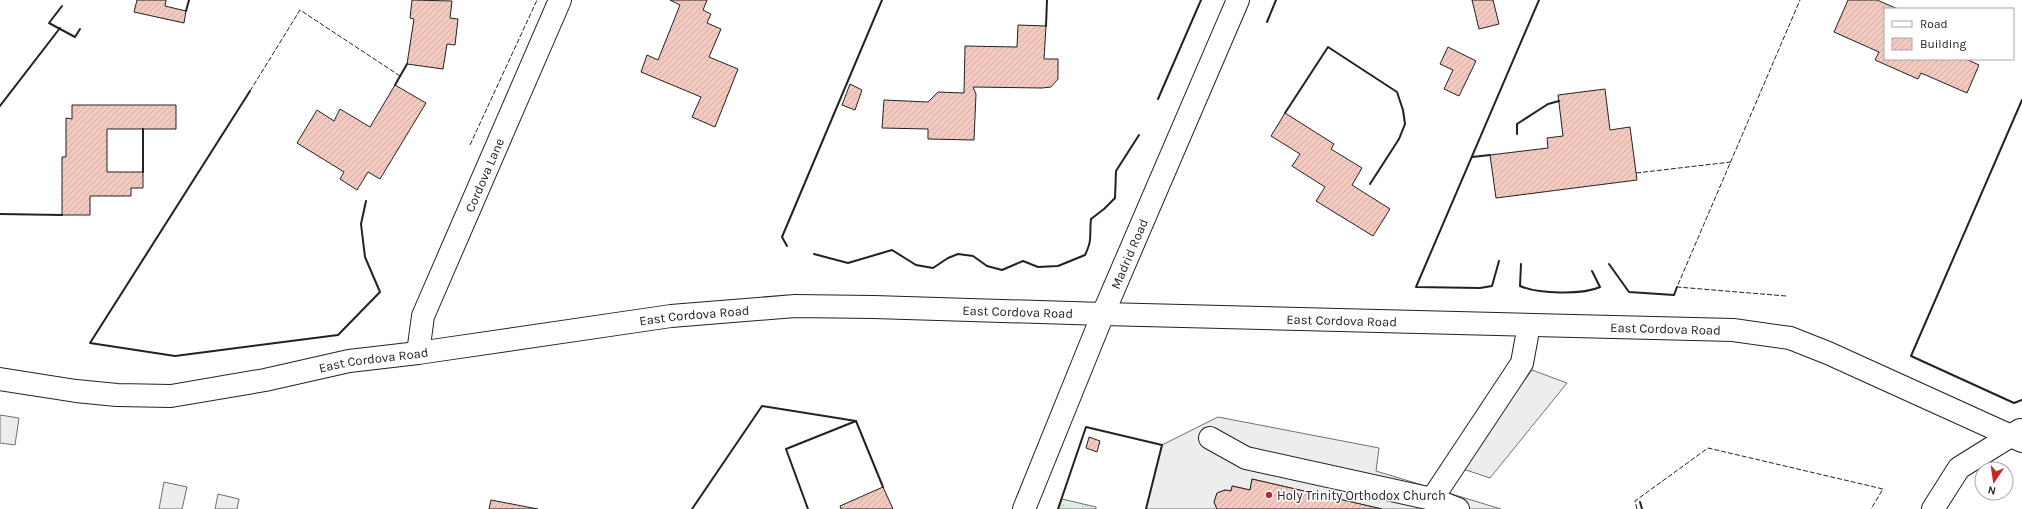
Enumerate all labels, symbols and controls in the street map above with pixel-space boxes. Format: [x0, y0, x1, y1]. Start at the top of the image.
legend [1884, 8, 2014, 60]
text: Road [1920, 17, 1948, 31]
text: Building [1920, 37, 1967, 51]
street label: Cordova Lane [462, 136, 507, 215]
street label: Madrid Road [1108, 216, 1151, 291]
street label: East Cordova Road [638, 303, 750, 329]
street label: East Cordova Road [962, 303, 1073, 321]
street label: East Cordova Road [1286, 312, 1397, 329]
street label: East Cordova Road [1610, 320, 1721, 338]
street label: East Cordova Road [317, 345, 429, 376]
north arrow [1974, 461, 2014, 501]
text: N [1987, 483, 1997, 497]
place label: Holy Trinity Orthodox Church [1277, 488, 1446, 503]
marker: Holy Trinity Orthodox Church [1264, 490, 1274, 500]

